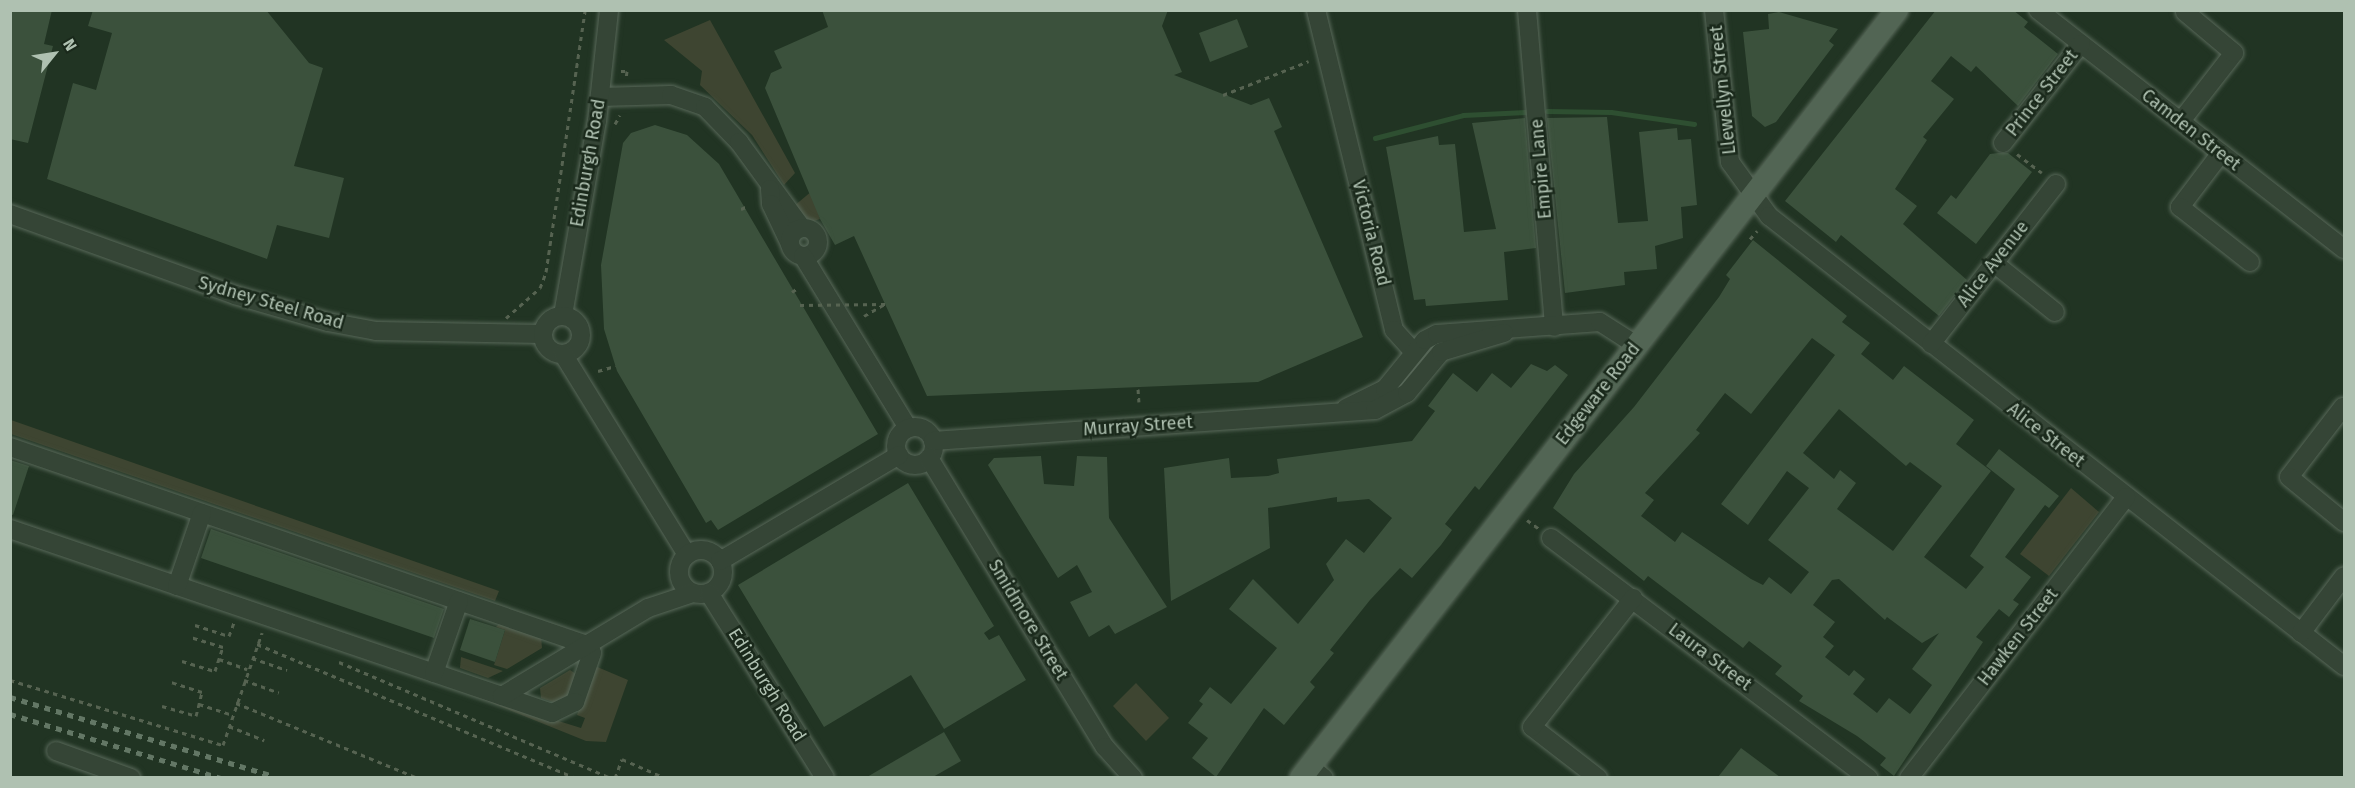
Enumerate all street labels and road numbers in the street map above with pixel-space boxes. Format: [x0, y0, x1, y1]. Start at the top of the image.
street label: Llewellyn Street [1705, 24, 1741, 156]
street label: Prince Street [2001, 45, 2083, 141]
street label: Camden Street [2137, 85, 2245, 175]
street label: Edinburgh Road [566, 97, 610, 229]
street label: Empire Lane [1526, 118, 1556, 220]
street label: Victoria Road [1347, 178, 1395, 288]
street label: Alice Avenue [1953, 217, 2033, 311]
street label: Sydney Steel Road [196, 272, 346, 334]
street label: Edgeware Road [1551, 339, 1645, 449]
street label: Alice Street [2003, 398, 2089, 472]
street label: Murray Street [1083, 411, 1193, 441]
street label: Smidmore Street [984, 556, 1072, 684]
street label: Hawken Street [1973, 584, 2063, 690]
street label: Laura Street [1664, 619, 1756, 695]
street label: Edinburgh Road [723, 624, 811, 746]

